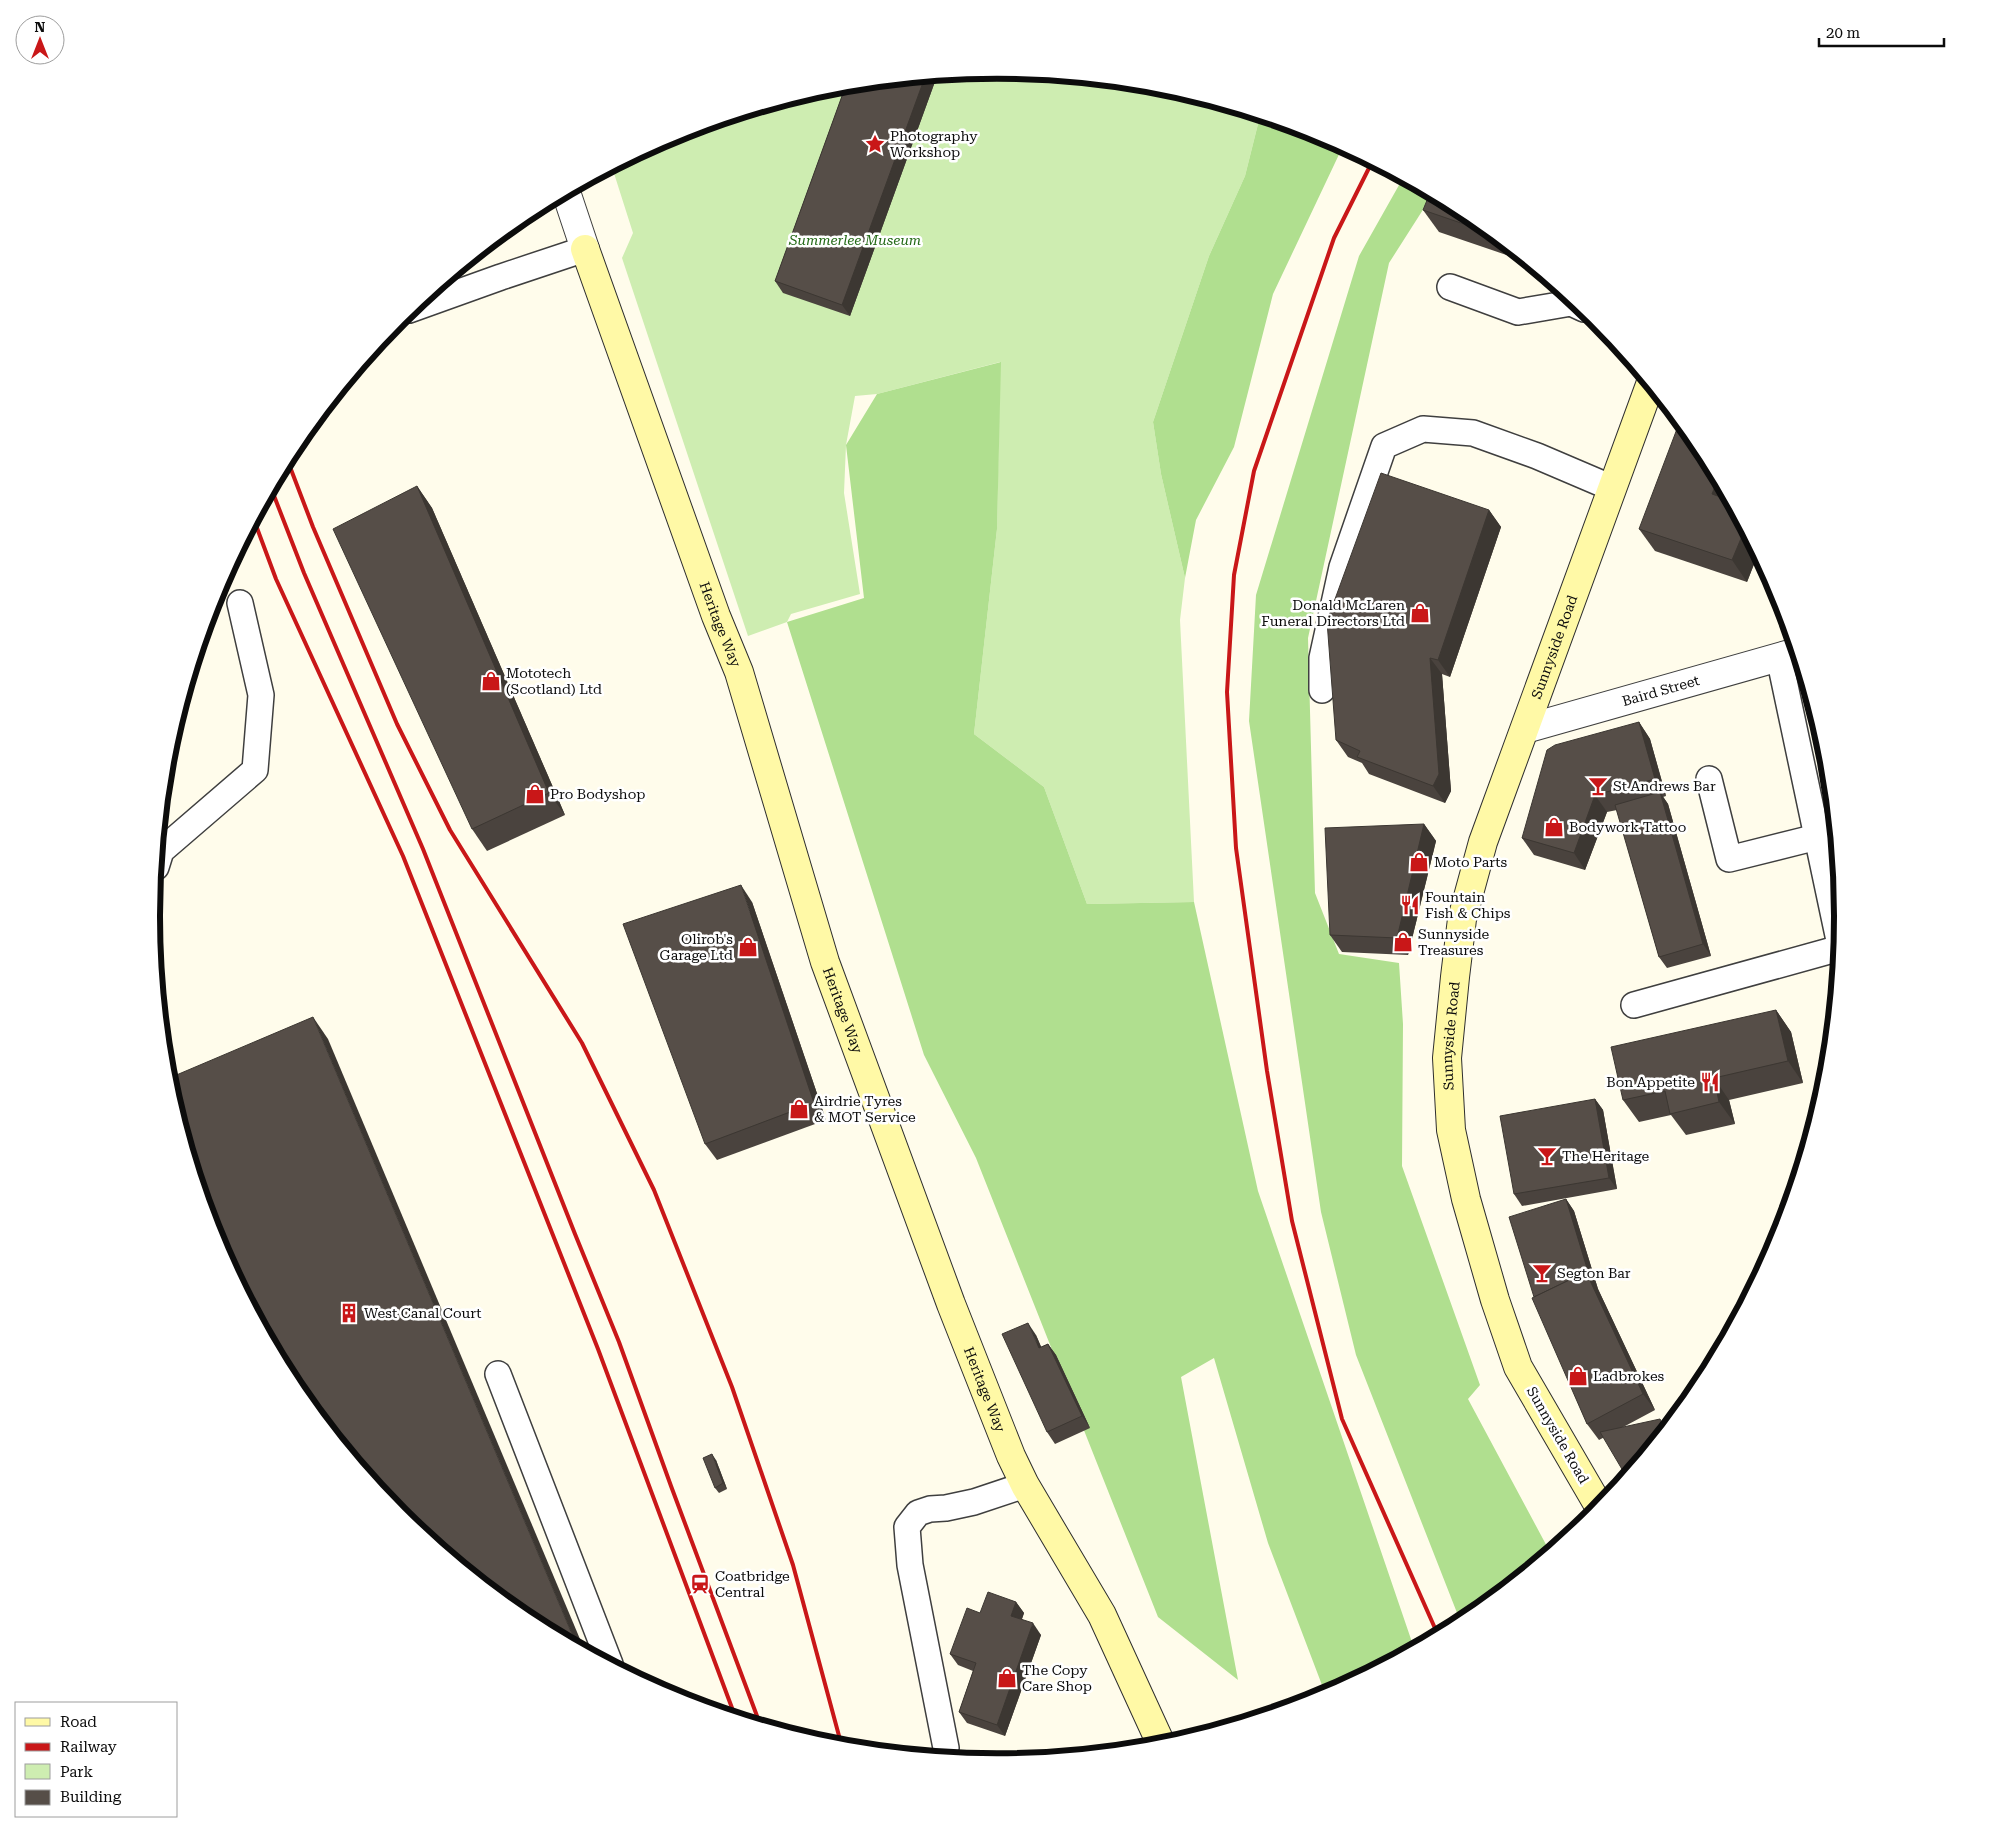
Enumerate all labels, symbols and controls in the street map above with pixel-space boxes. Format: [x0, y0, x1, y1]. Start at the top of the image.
north arrow [15, 15, 65, 65]
scale bar [1819, 15, 1944, 47]
text: N [35, 19, 46, 35]
text: 20 m [1826, 24, 1861, 42]
place label: Photography Workshop [890, 128, 978, 160]
place icon: Photography Workshop [864, 133, 886, 155]
park label: Summerlee Museum [788, 232, 921, 248]
street label: Heritage Way [696, 580, 744, 670]
street label: Sunnyside Road [1528, 593, 1581, 701]
place label: Donald McLaren Funeral Directors Ltd [1261, 597, 1405, 629]
shop icon: Donald McLaren Funeral Directors Ltd [1409, 602, 1431, 624]
place label: Mototech (Scotland) Ltd [506, 665, 602, 697]
shop icon: Mototech (Scotland) Ltd [480, 670, 502, 692]
street label: Baird Street [1620, 672, 1701, 709]
bar icon: St Andrews Bar [1587, 775, 1609, 797]
place label: St Andrews Bar [1613, 778, 1716, 794]
shop icon: Pro Bodyshop [524, 783, 546, 805]
place label: Pro Bodyshop [550, 786, 645, 802]
shop icon: Bodywork Tattoo [1543, 816, 1565, 838]
place label: Bodywork Tattoo [1569, 819, 1686, 835]
shop icon: Moto Parts [1408, 851, 1430, 873]
place label: Moto Parts [1434, 854, 1507, 870]
place label: Fountain Fish & Chips [1425, 889, 1511, 921]
restaurant icon: Fountain Fish & Chips [1399, 894, 1421, 916]
place label: Sunnyside Treasures [1418, 926, 1490, 958]
place label: Olirob's Garage Ltd [660, 931, 733, 963]
shop icon: Sunnyside Treasures [1392, 931, 1414, 953]
shop icon: Olirob's Garage Ltd [737, 936, 759, 958]
street label: Heritage Way [820, 965, 866, 1056]
street label: Sunnyside Road [1439, 981, 1463, 1091]
restaurant icon: Bon Appetite [1699, 1071, 1721, 1093]
place label: Bon Appetite [1606, 1074, 1695, 1090]
place label: Airdrie Tyres & MOT Service [814, 1093, 916, 1125]
shop icon: Airdrie Tyres & MOT Service [788, 1098, 810, 1120]
bar icon: The Heritage [1536, 1145, 1558, 1167]
place label: The Heritage [1562, 1148, 1649, 1164]
bar icon: Segton Bar [1531, 1262, 1553, 1284]
place label: Segton Bar [1557, 1265, 1631, 1281]
building icon: West Canal Court [338, 1302, 360, 1324]
place label: West Canal Court [364, 1305, 481, 1321]
street label: Heritage Way [961, 1345, 1009, 1435]
shop icon: Ladbrokes [1567, 1365, 1589, 1387]
place label: Ladbrokes [1593, 1368, 1665, 1384]
street label: Sunnyside Road [1524, 1384, 1592, 1486]
place label: Coatbridge Central [715, 1568, 790, 1600]
station icon: Coatbridge Central [689, 1573, 711, 1595]
place label: The Copy Care Shop [1022, 1662, 1092, 1694]
shop icon: The Copy Care Shop [996, 1667, 1018, 1689]
legend [15, 1702, 178, 1817]
text: Road [60, 1713, 97, 1731]
text: Railway [60, 1738, 117, 1756]
text: Park [60, 1763, 94, 1781]
text: Building [60, 1788, 122, 1806]

